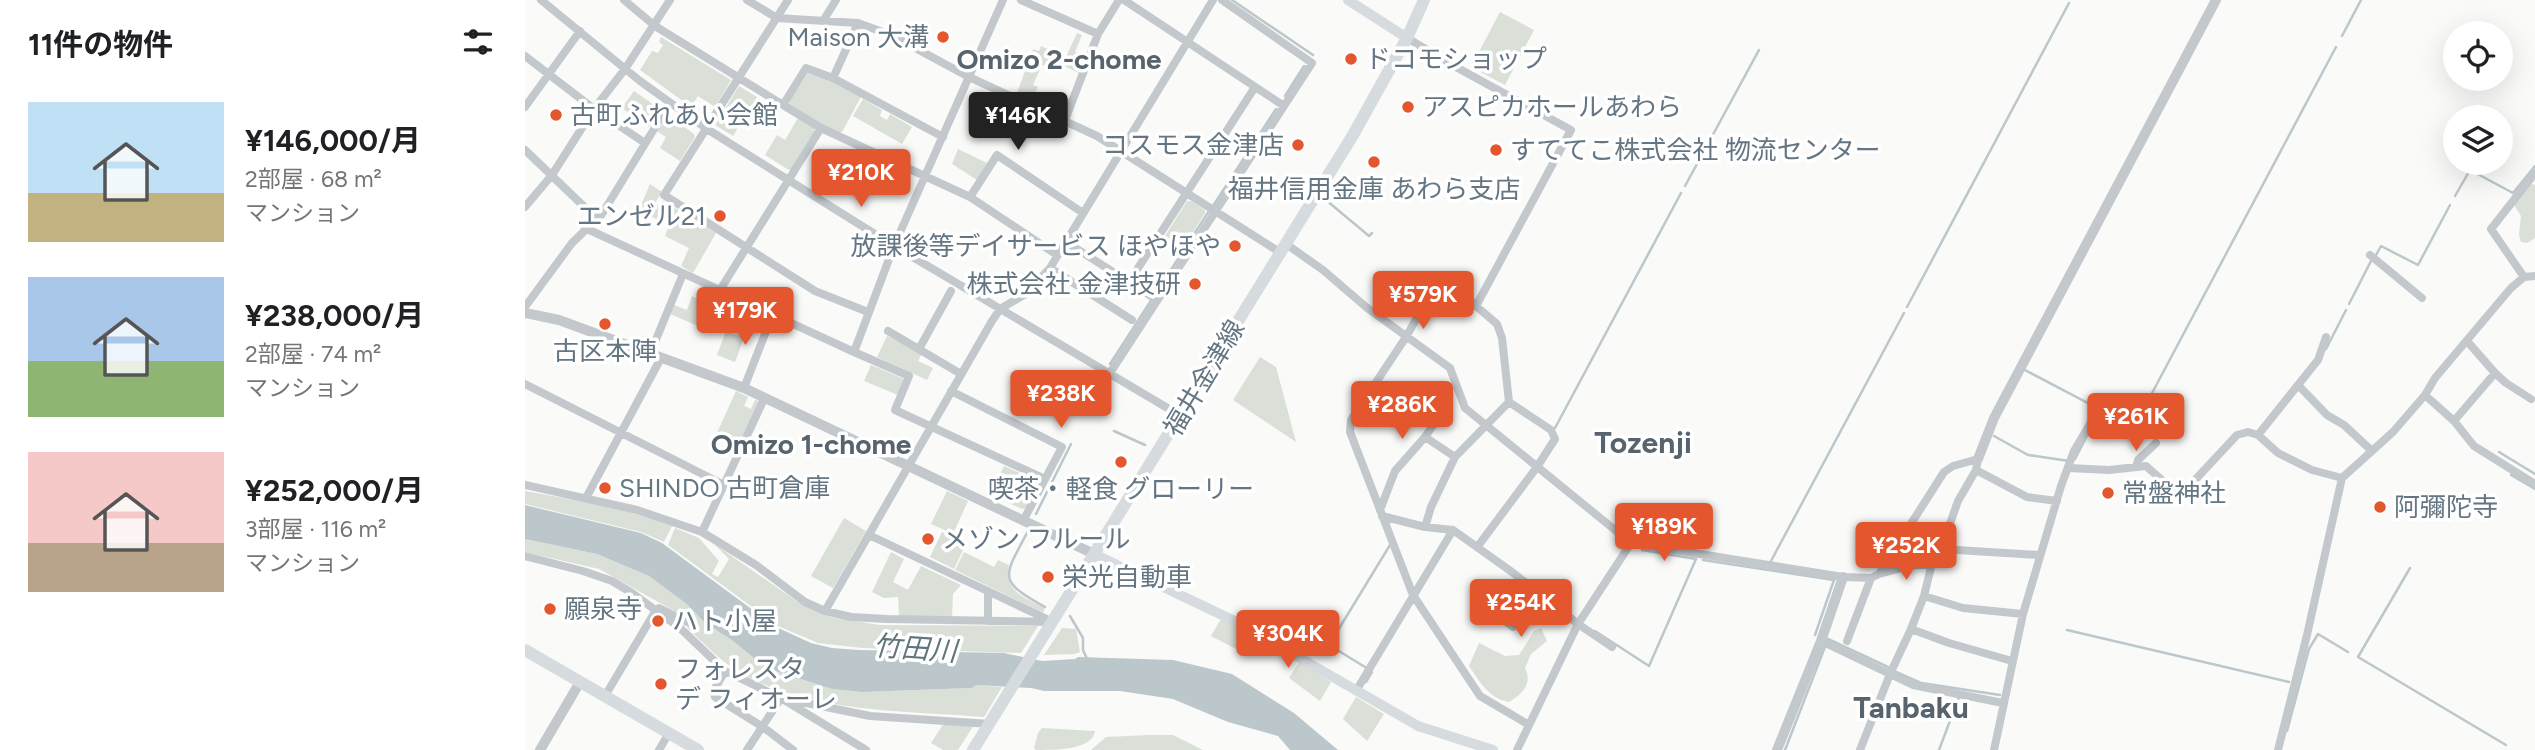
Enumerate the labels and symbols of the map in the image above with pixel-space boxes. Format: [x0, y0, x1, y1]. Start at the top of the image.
place label: Maison 大溝 [788, 21, 929, 53]
marker: Maison 大溝 [935, 29, 951, 45]
district label: Omizo 2-chome [956, 42, 1162, 76]
place label: ドコモショップ [1365, 43, 1547, 75]
marker: ドコモショップ [1343, 51, 1359, 67]
place label: アスピカホールあわら [1422, 91, 1682, 123]
pin: ¥146K [969, 92, 1067, 152]
place label: 古町ふれあい会館 [570, 99, 778, 131]
marker: アスピカホールあわら [1400, 99, 1416, 115]
marker: 古町ふれあい会館 [548, 107, 564, 123]
place label: コスモス金津店 [1102, 129, 1284, 161]
place label: すててこ株式会社 物流センター [1510, 134, 1881, 166]
marker: コスモス金津店 [1290, 137, 1306, 153]
marker: すててこ株式会社 物流センター [1488, 142, 1504, 158]
pin: ¥210K [812, 150, 910, 209]
marker: 福井信用金庫 あわら支店 [1366, 154, 1382, 170]
place label: 福井信用金庫 あわら支店 [1228, 173, 1520, 205]
place label: エンゼル21 [577, 200, 706, 232]
marker: エンゼル21 [712, 208, 728, 224]
place label: 放課後等デイサービス ほやほや [851, 230, 1221, 262]
marker: 放課後等デイサービス ほやほや [1227, 238, 1243, 254]
place label: 株式会社 金津技研 [967, 268, 1181, 300]
pin: ¥579K [1374, 272, 1472, 331]
marker: 株式会社 金津技研 [1187, 276, 1203, 292]
pin: ¥179K [696, 288, 794, 347]
street label: 福井金津線 [1157, 314, 1251, 442]
marker: 古区本陣 [597, 316, 613, 332]
place label: 古区本陣 [553, 335, 657, 367]
pin: ¥238K [1012, 370, 1110, 430]
pin: ¥286K [1353, 382, 1451, 441]
pin: ¥261K [2087, 393, 2185, 453]
district label: Tozenji [1594, 424, 1692, 461]
district label: Omizo 1-chome [711, 427, 911, 461]
marker: 喫茶・軽食 グローリー [1113, 454, 1129, 470]
place label: SHINDO 古町倉庫 [619, 472, 830, 504]
place label: 喫茶・軽食 グローリー [988, 473, 1254, 505]
place label: 常盤神社 [2122, 477, 2226, 509]
marker: SHINDO 古町倉庫 [597, 480, 613, 496]
marker: 常盤神社 [2100, 485, 2116, 501]
place label: 阿彌陀寺 [2394, 491, 2498, 523]
marker: 阿彌陀寺 [2372, 499, 2388, 515]
pin: ¥189K [1615, 504, 1713, 563]
pin: ¥252K [1857, 522, 1955, 582]
place label: メゾン フルール [942, 523, 1130, 555]
marker: メゾン フルール [920, 531, 936, 547]
place label: 栄光自動車 [1062, 561, 1192, 593]
marker: 栄光自動車 [1040, 569, 1056, 585]
pin: ¥254K [1472, 580, 1570, 639]
place label: 願泉寺 [564, 593, 642, 625]
marker: 願泉寺 [542, 601, 558, 617]
place label: ハト小屋 [672, 605, 777, 637]
pin: ¥304K [1239, 610, 1337, 670]
marker: ハト小屋 [650, 613, 666, 629]
water label: 竹田川 [872, 628, 961, 668]
place label: フォレスタ デ フィオーレ [675, 653, 837, 715]
marker: フォレスタ デ フィオーレ [653, 676, 669, 692]
district label: Tanbaku [1853, 689, 1969, 726]

